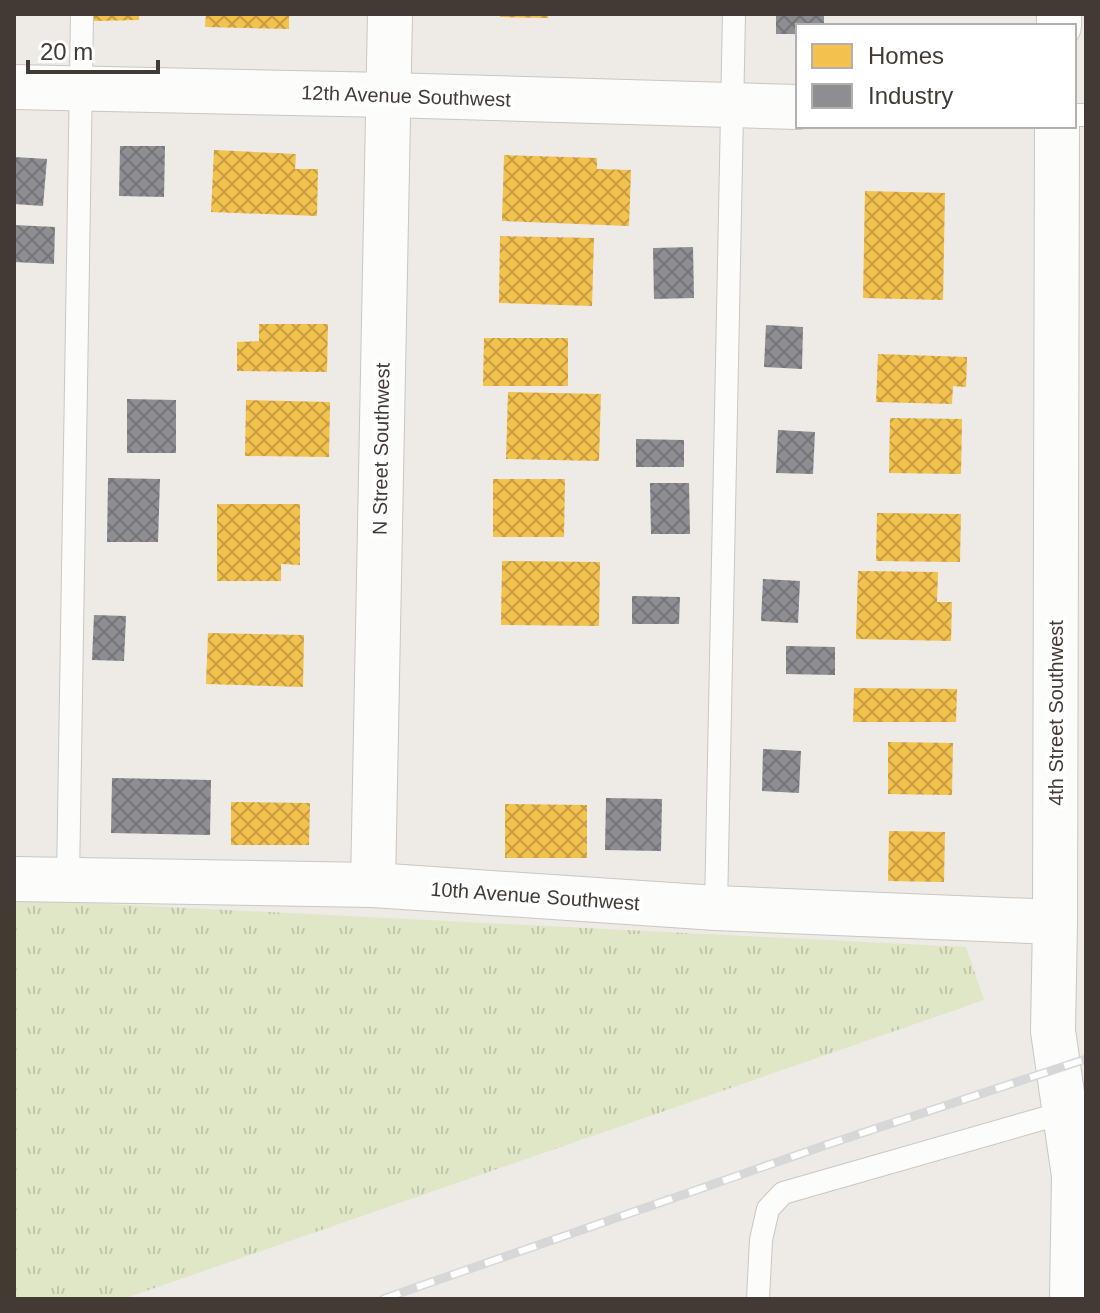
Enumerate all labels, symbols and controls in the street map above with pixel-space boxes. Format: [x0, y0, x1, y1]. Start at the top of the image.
scale bar [28, 24, 158, 74]
legend [796, 24, 1076, 128]
text: 20 m [40, 38, 93, 65]
text: Homes [868, 42, 944, 69]
street label: 12th Avenue Southwest [301, 81, 512, 111]
text: Industry [868, 82, 953, 109]
street label: N Street Southwest [368, 362, 394, 535]
street label: 4th Street Southwest [1045, 620, 1067, 806]
street label: 10th Avenue Southwest [430, 878, 641, 914]

